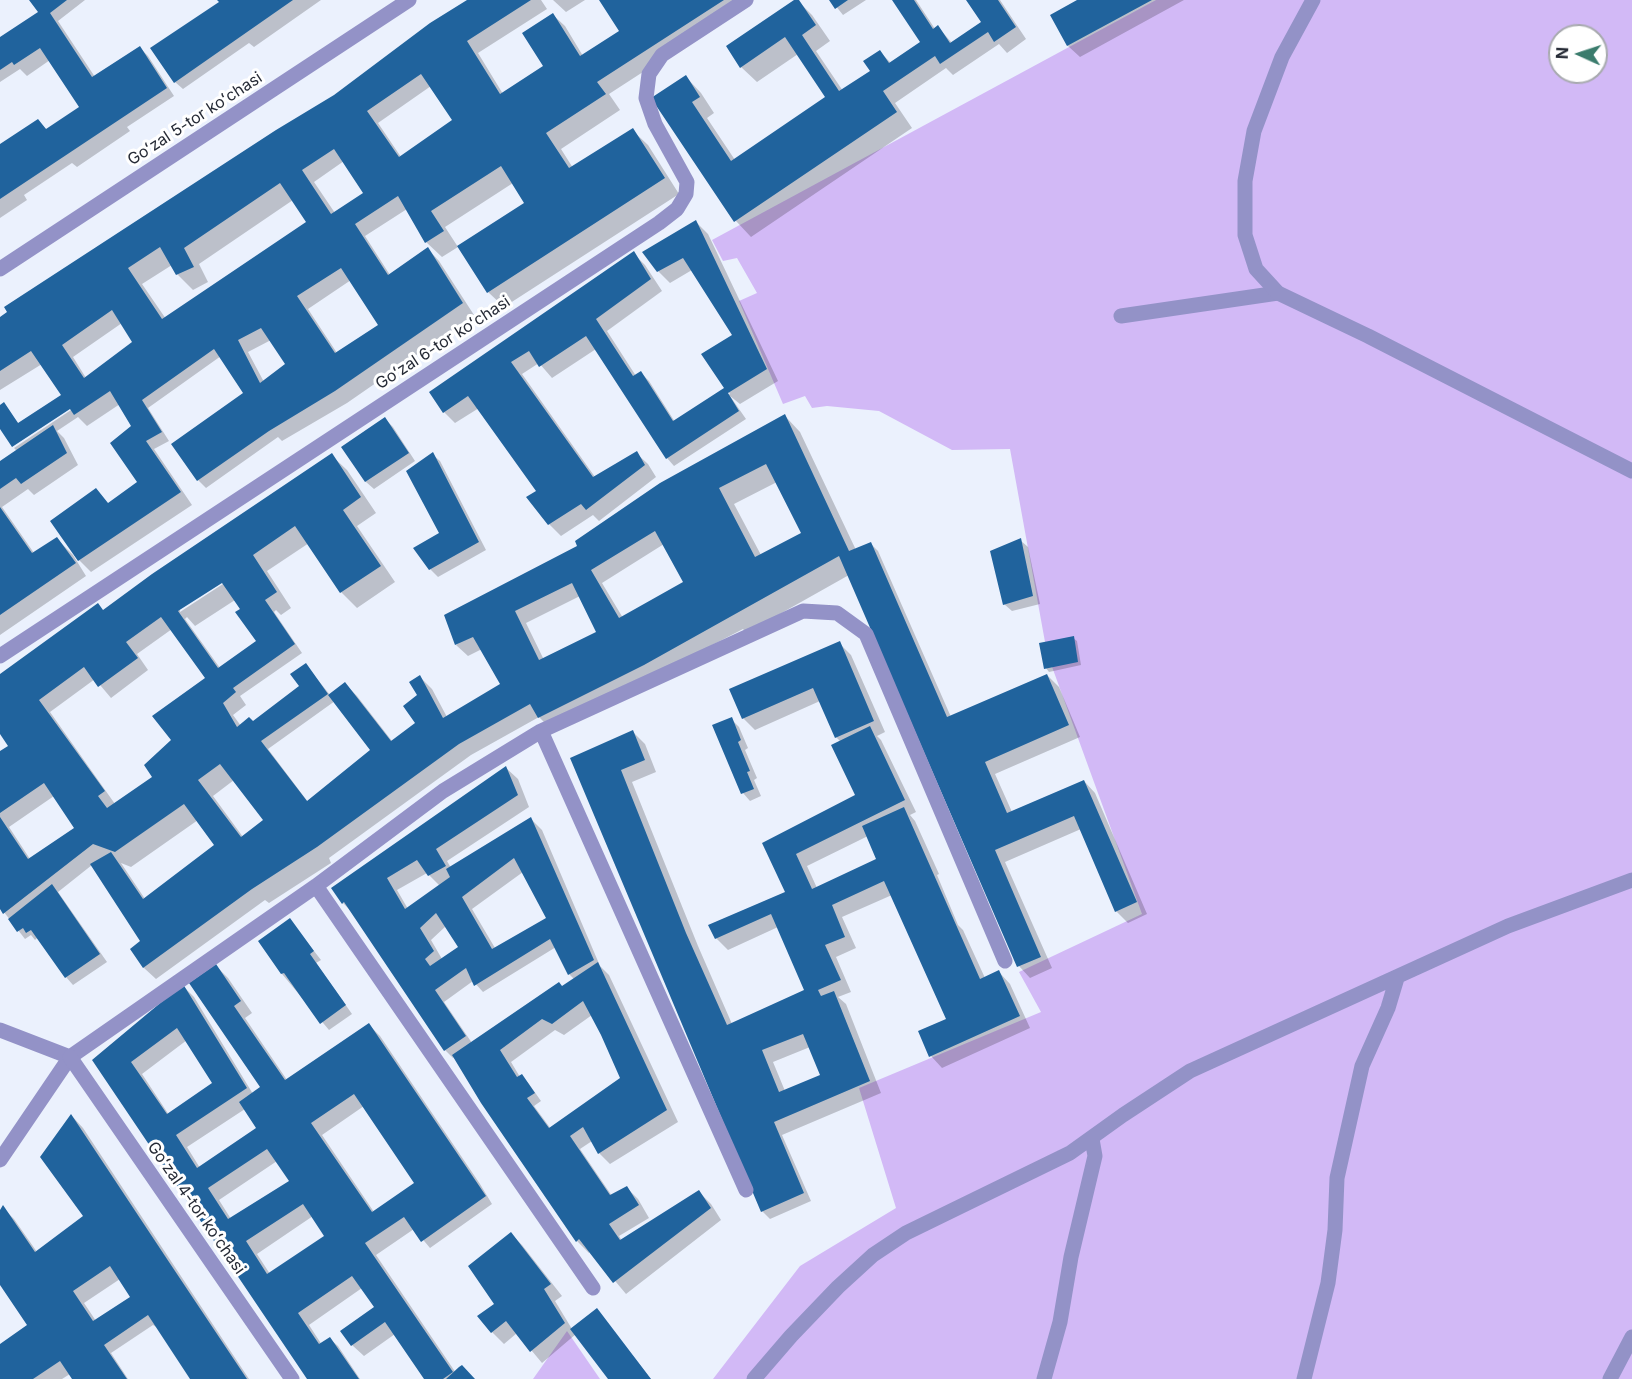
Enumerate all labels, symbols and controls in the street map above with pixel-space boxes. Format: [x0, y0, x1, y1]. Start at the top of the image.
north arrow [1548, 24, 1608, 84]
text: N [1552, 47, 1572, 60]
street label: Goʻzal 5-tor koʻchasi [124, 68, 266, 170]
street label: Goʻzal 6-tor koʻchasi [372, 292, 514, 394]
street label: Goʻzal 4-tor koʻchasi [143, 1138, 249, 1278]

